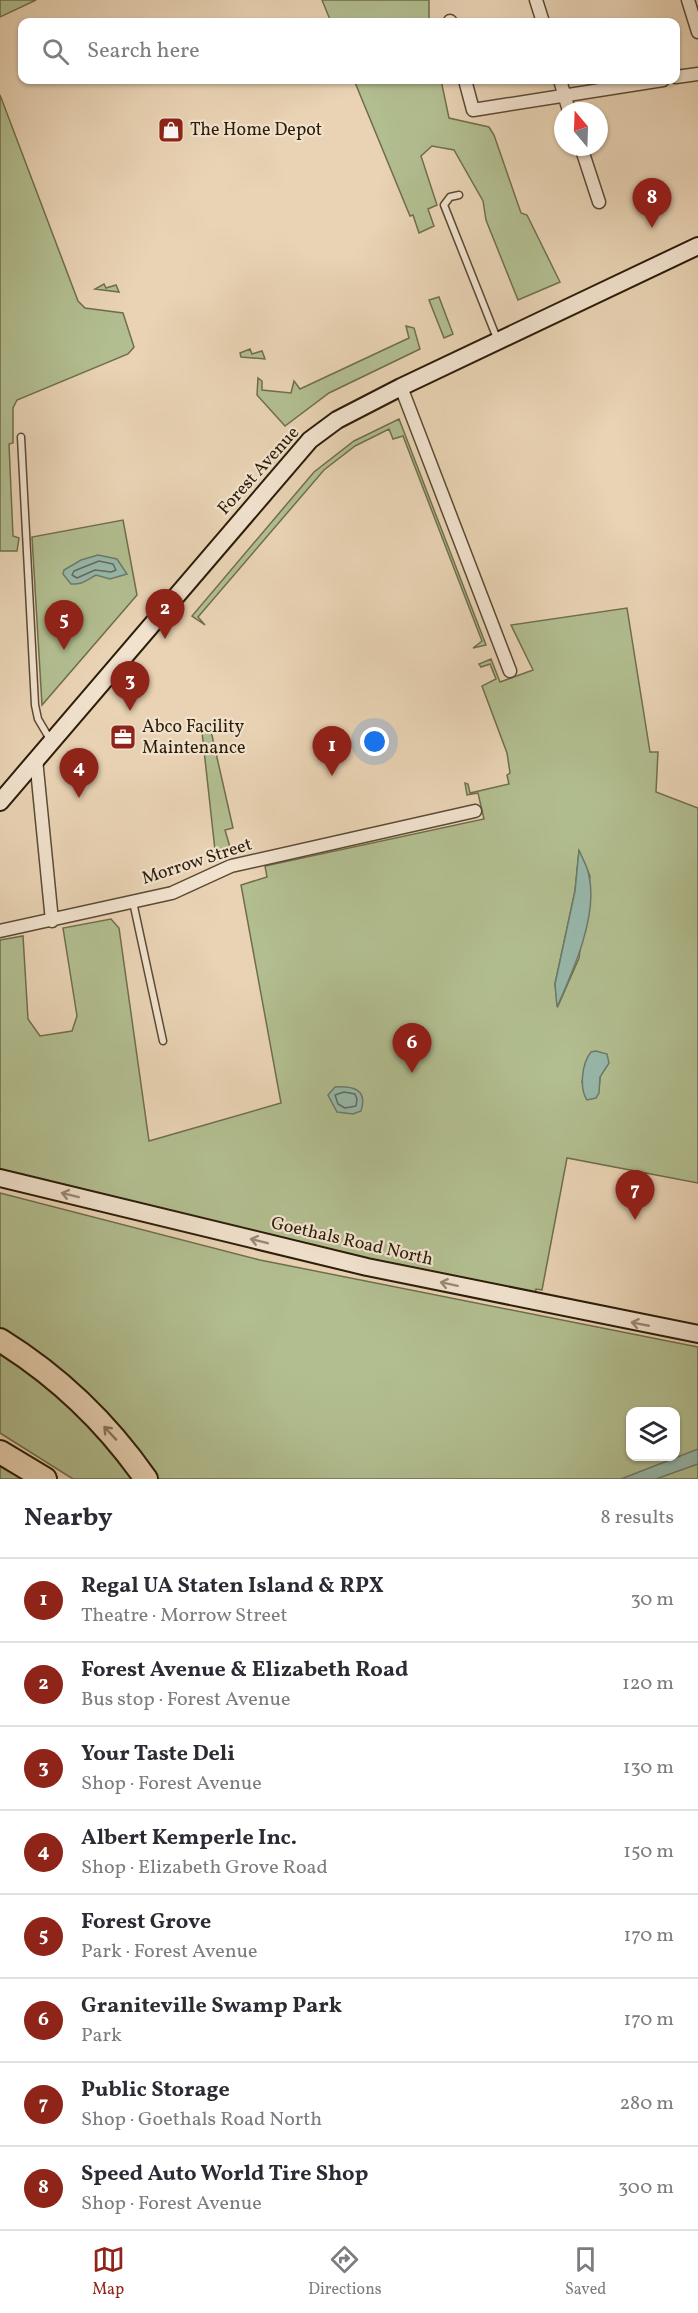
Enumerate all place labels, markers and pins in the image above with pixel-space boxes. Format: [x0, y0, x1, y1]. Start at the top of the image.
shop icon: The Home Depot [156, 115, 186, 145]
place label: The Home Depot [190, 118, 322, 143]
pin: 8 [632, 178, 672, 228]
pin: 2 [146, 590, 184, 639]
pin: 5 [44, 600, 84, 650]
pin: 3 [110, 662, 150, 711]
place label: Abco Facility Maintenance [142, 715, 246, 761]
office icon: Abco Facility Maintenance [108, 722, 138, 752]
pin: 1 [312, 726, 352, 776]
pin: 4 [60, 748, 98, 798]
pin: 6 [392, 1024, 432, 1073]
pin: 7 [616, 1170, 654, 1220]

